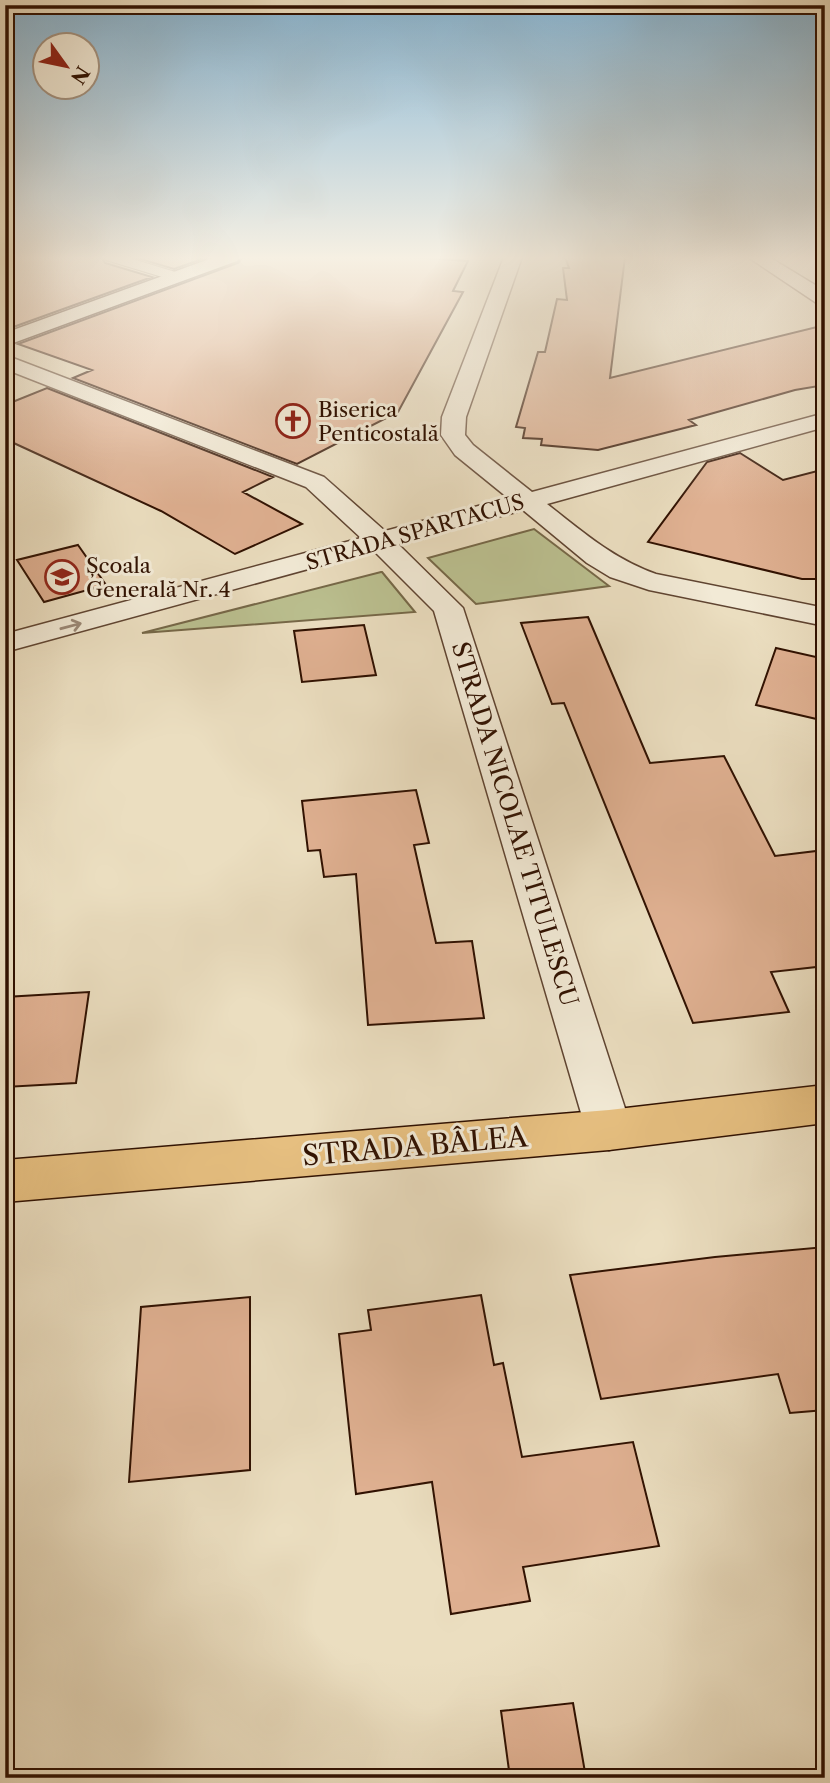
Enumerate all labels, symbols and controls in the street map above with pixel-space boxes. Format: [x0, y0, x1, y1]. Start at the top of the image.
north arrow [32, 32, 102, 102]
text: N [66, 62, 94, 88]
place label: Biserica Penticostală [318, 397, 440, 446]
church icon: Biserica Penticostală [274, 402, 312, 440]
street label: STRADA SPARTACUS [303, 489, 527, 575]
place label: Școala Generală Nr. 4 [86, 553, 231, 602]
school or university icon: Școala Generală Nr. 4 [43, 558, 81, 596]
one-way arrow [59, 619, 82, 632]
street label: STRADA NICOLAE TITULESCU [446, 638, 584, 1010]
street label: STRADA BÂLEA [301, 1119, 530, 1173]

